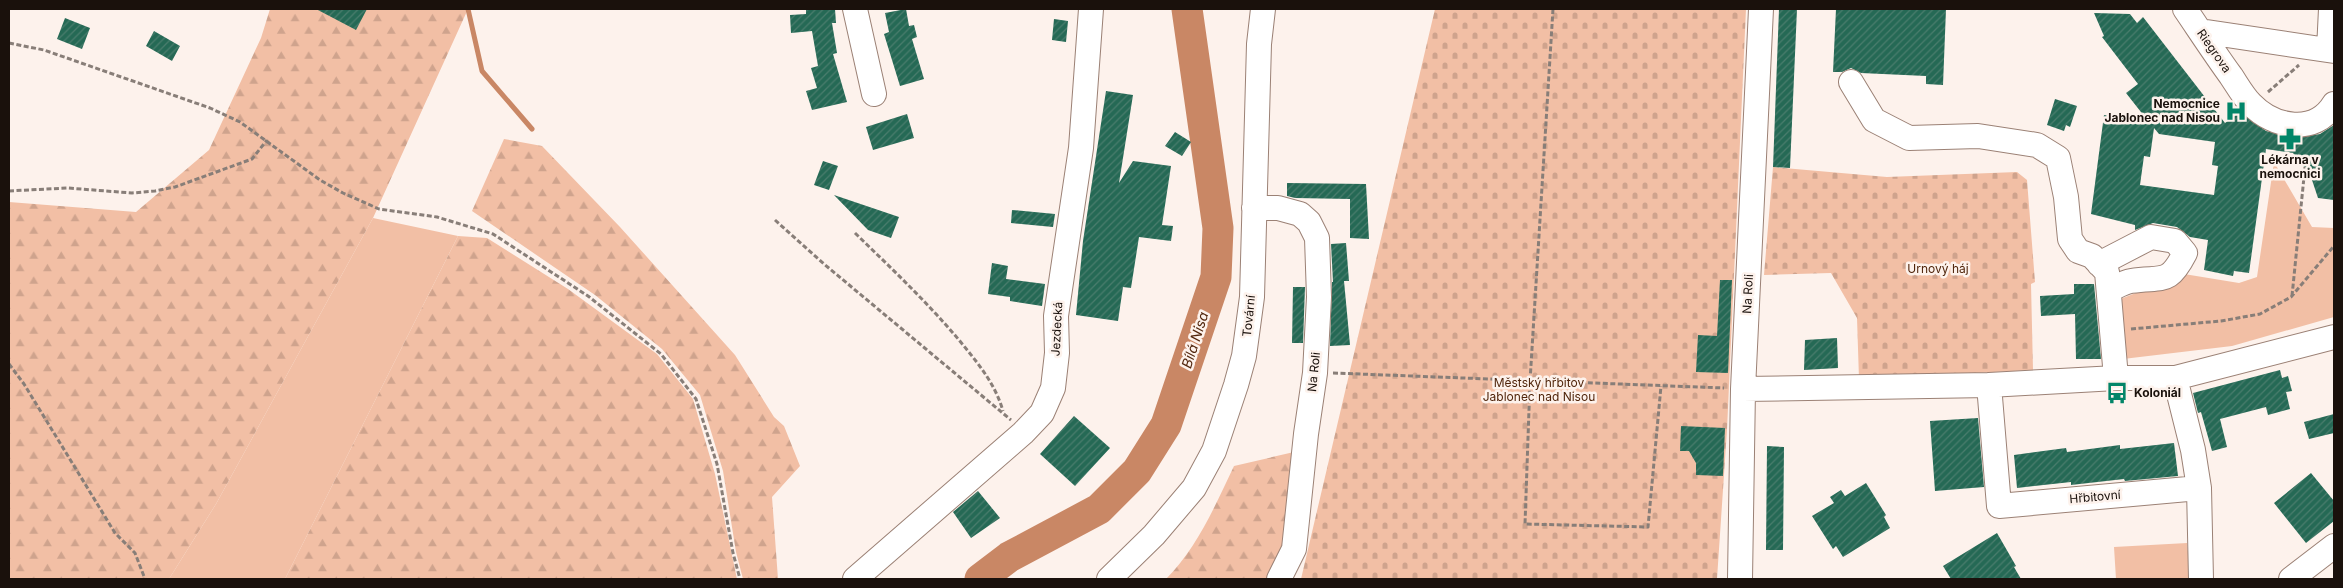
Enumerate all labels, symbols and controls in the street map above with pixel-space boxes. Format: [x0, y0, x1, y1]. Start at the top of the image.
street label: Riegrova [2194, 26, 2235, 75]
place label: Nemocnice Jablonec nad Nisou [2105, 96, 2220, 125]
hospital icon: Nemocnice Jablonec nad Nisou [2223, 98, 2249, 124]
pharmacy icon: Lékárna v nemocnici [2277, 126, 2303, 152]
place label: Lékárna v nemocnici [2259, 152, 2321, 181]
park label: Urnový háj [1907, 261, 1969, 276]
street label: Na Roli [1739, 274, 1756, 314]
street label: Tovární [1239, 294, 1258, 338]
street label: Jezdecká [1048, 301, 1065, 357]
water label: Bílá Nisa [1177, 309, 1212, 370]
street label: Na Roli [1304, 351, 1323, 392]
park label: Městský hřbitov Jablonec nad Nisou [1483, 375, 1595, 404]
bus stop icon: Koloniál [2104, 380, 2130, 406]
place label: Koloniál [2134, 385, 2181, 400]
street label: Hřbitovní [2069, 487, 2121, 506]

